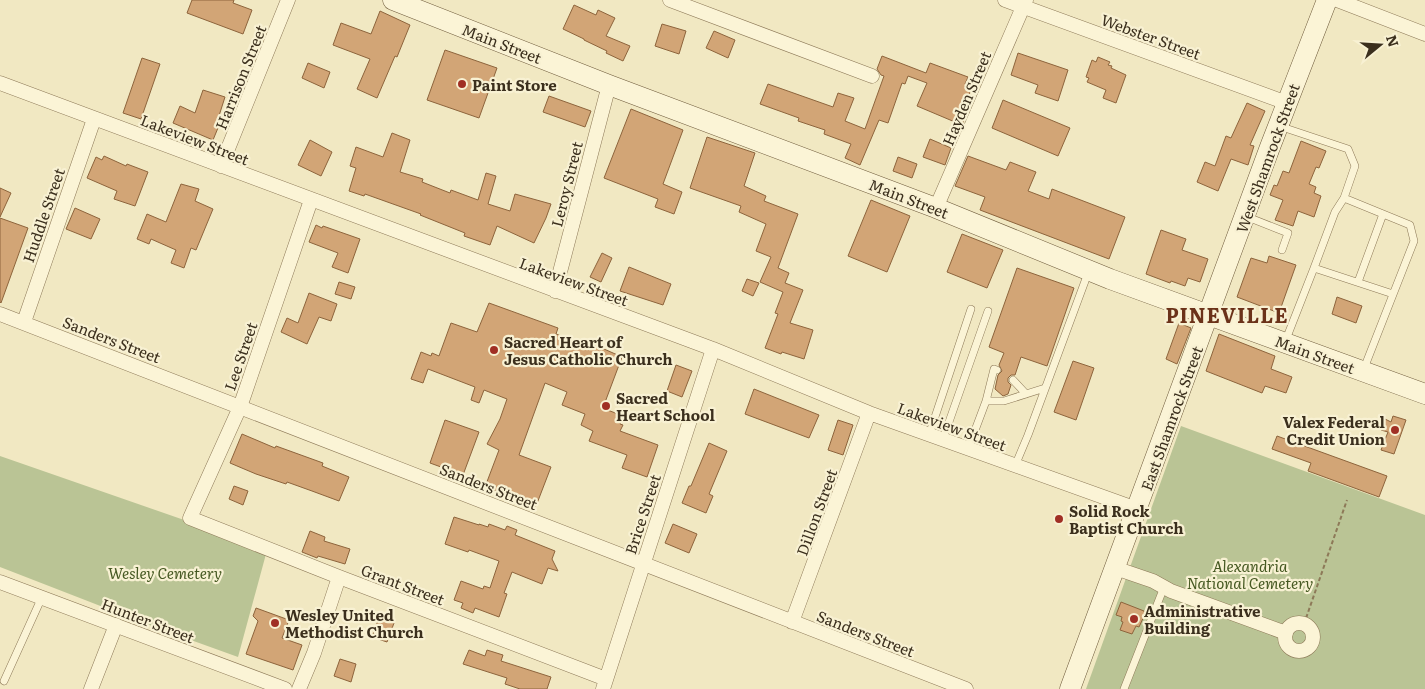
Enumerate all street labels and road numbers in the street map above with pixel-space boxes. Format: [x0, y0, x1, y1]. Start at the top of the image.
street label: Webster Street [1098, 7, 1204, 65]
street label: Main Street [459, 17, 545, 69]
street label: Harrison Street [209, 21, 271, 133]
street label: Hayden Street [936, 47, 996, 149]
street label: West Shamrock Street [1229, 80, 1305, 236]
street label: Lakeview Street [137, 108, 253, 170]
street label: Leroy Street [544, 139, 588, 229]
street label: Huddle Street [16, 165, 70, 265]
street label: Main Street [866, 172, 952, 224]
street label: Lakeview Street [516, 251, 632, 311]
street label: Sanders Street [60, 310, 164, 368]
street label: Lee Street [218, 319, 262, 393]
street label: Main Street [1272, 329, 1358, 379]
street label: East Shamrock Street [1134, 342, 1208, 494]
street label: Lakeview Street [894, 396, 1010, 456]
street label: Sanders Street [437, 457, 541, 515]
street label: Dillon Street [790, 465, 842, 559]
street label: Brice Street [618, 471, 666, 557]
street label: Grant Street [358, 558, 448, 610]
street label: Hunter Street [98, 592, 198, 648]
street label: Sanders Street [814, 604, 918, 662]

